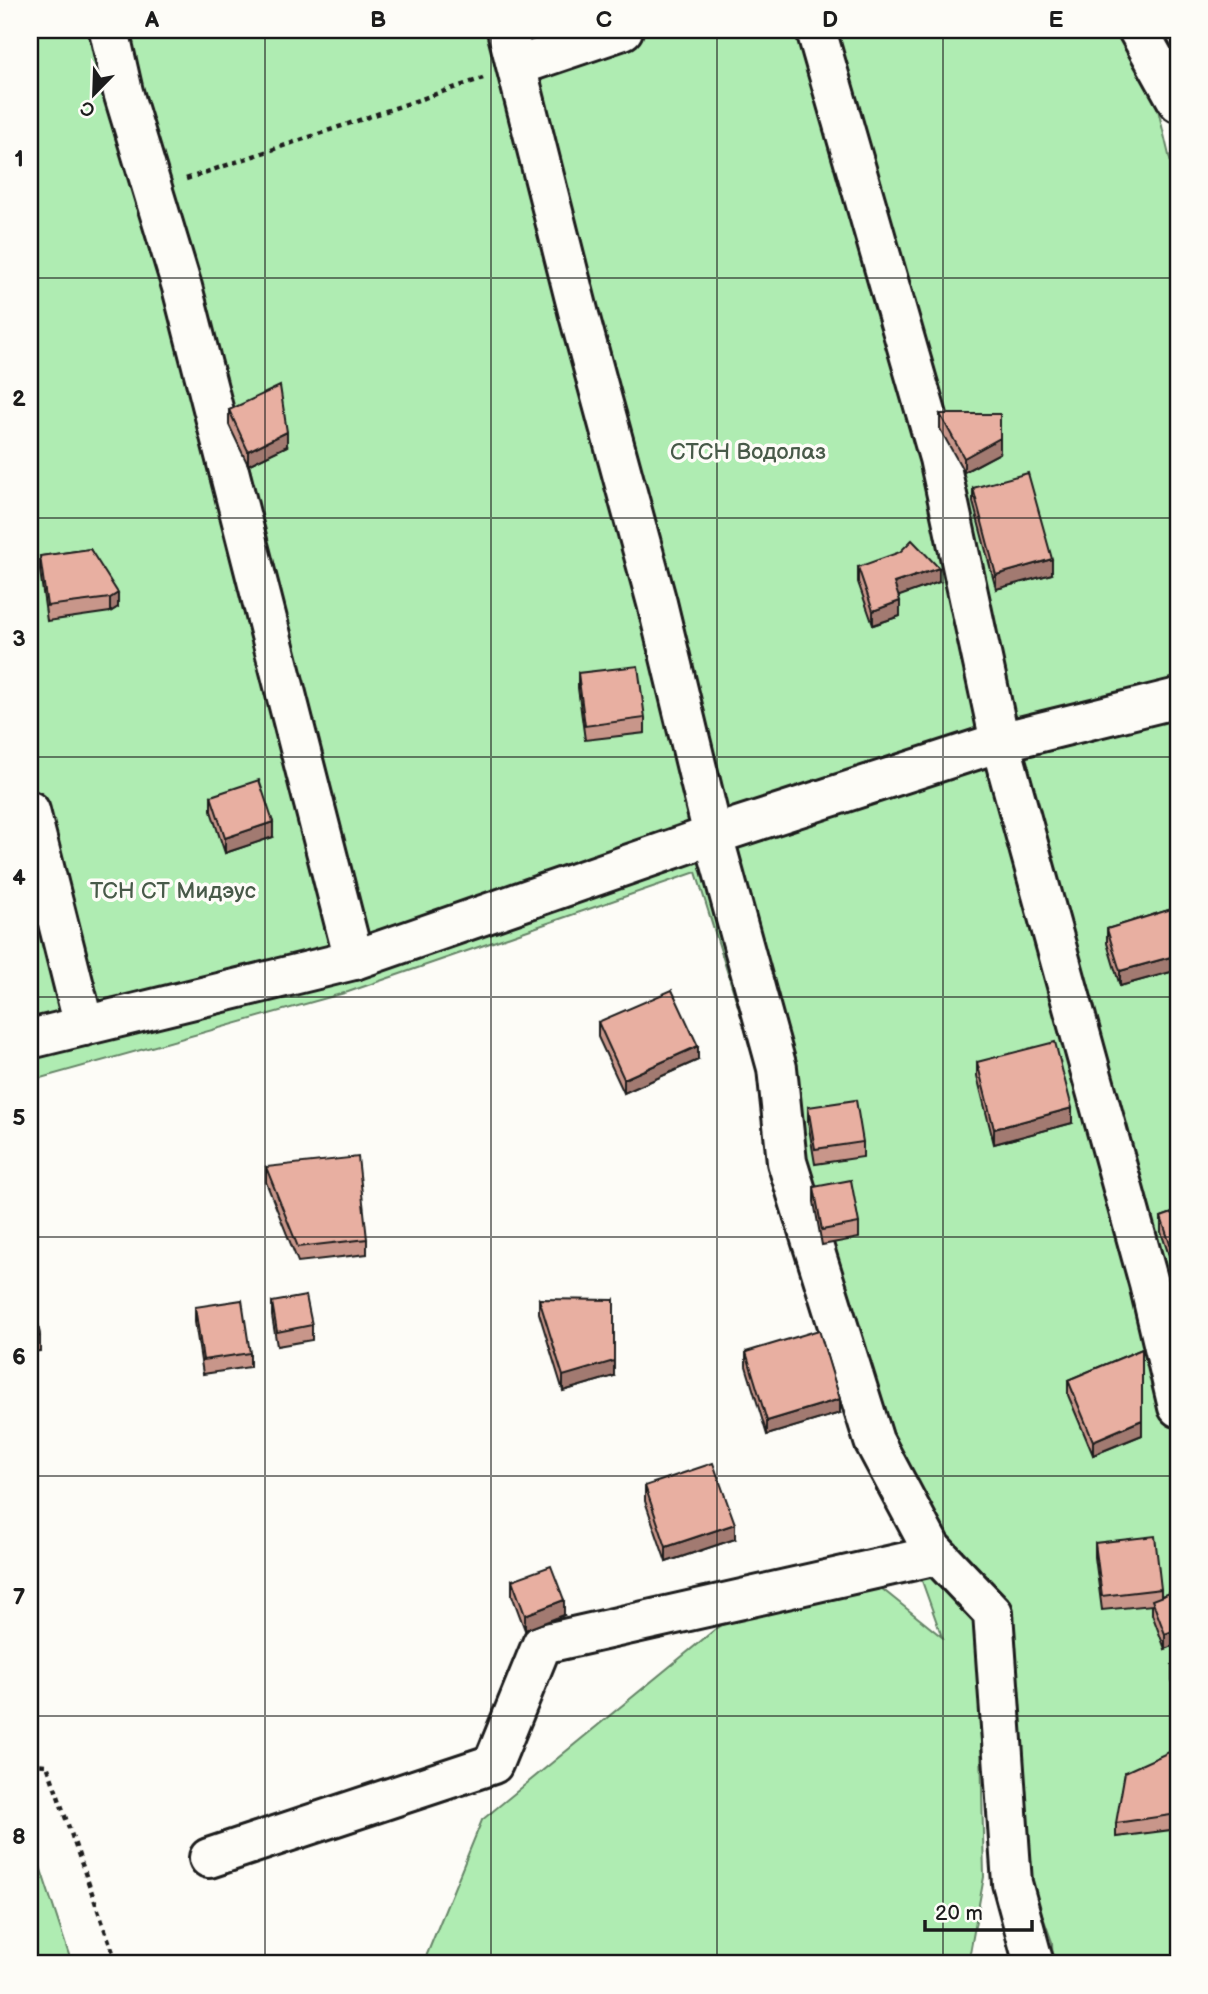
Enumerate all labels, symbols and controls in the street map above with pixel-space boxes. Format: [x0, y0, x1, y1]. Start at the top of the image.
text: A [144, 6, 160, 34]
text: B [370, 6, 386, 34]
text: C [596, 6, 612, 34]
text: D [822, 6, 838, 34]
text: E [1049, 6, 1064, 34]
north arrow [60, 60, 130, 130]
text: С [77, 95, 99, 121]
text: 1 [14, 145, 24, 173]
text: 2 [12, 385, 26, 413]
park label: СТСН Водолаз [670, 438, 826, 466]
text: 3 [12, 625, 26, 653]
text: 4 [12, 864, 26, 892]
park label: ТСН СТ Мидэус [90, 877, 256, 905]
text: 5 [12, 1104, 26, 1132]
text: 6 [12, 1343, 26, 1371]
text: 7 [13, 1583, 26, 1611]
text: 8 [12, 1823, 26, 1851]
scale bar [925, 1889, 1031, 1933]
text: 20 m [935, 1901, 983, 1926]

